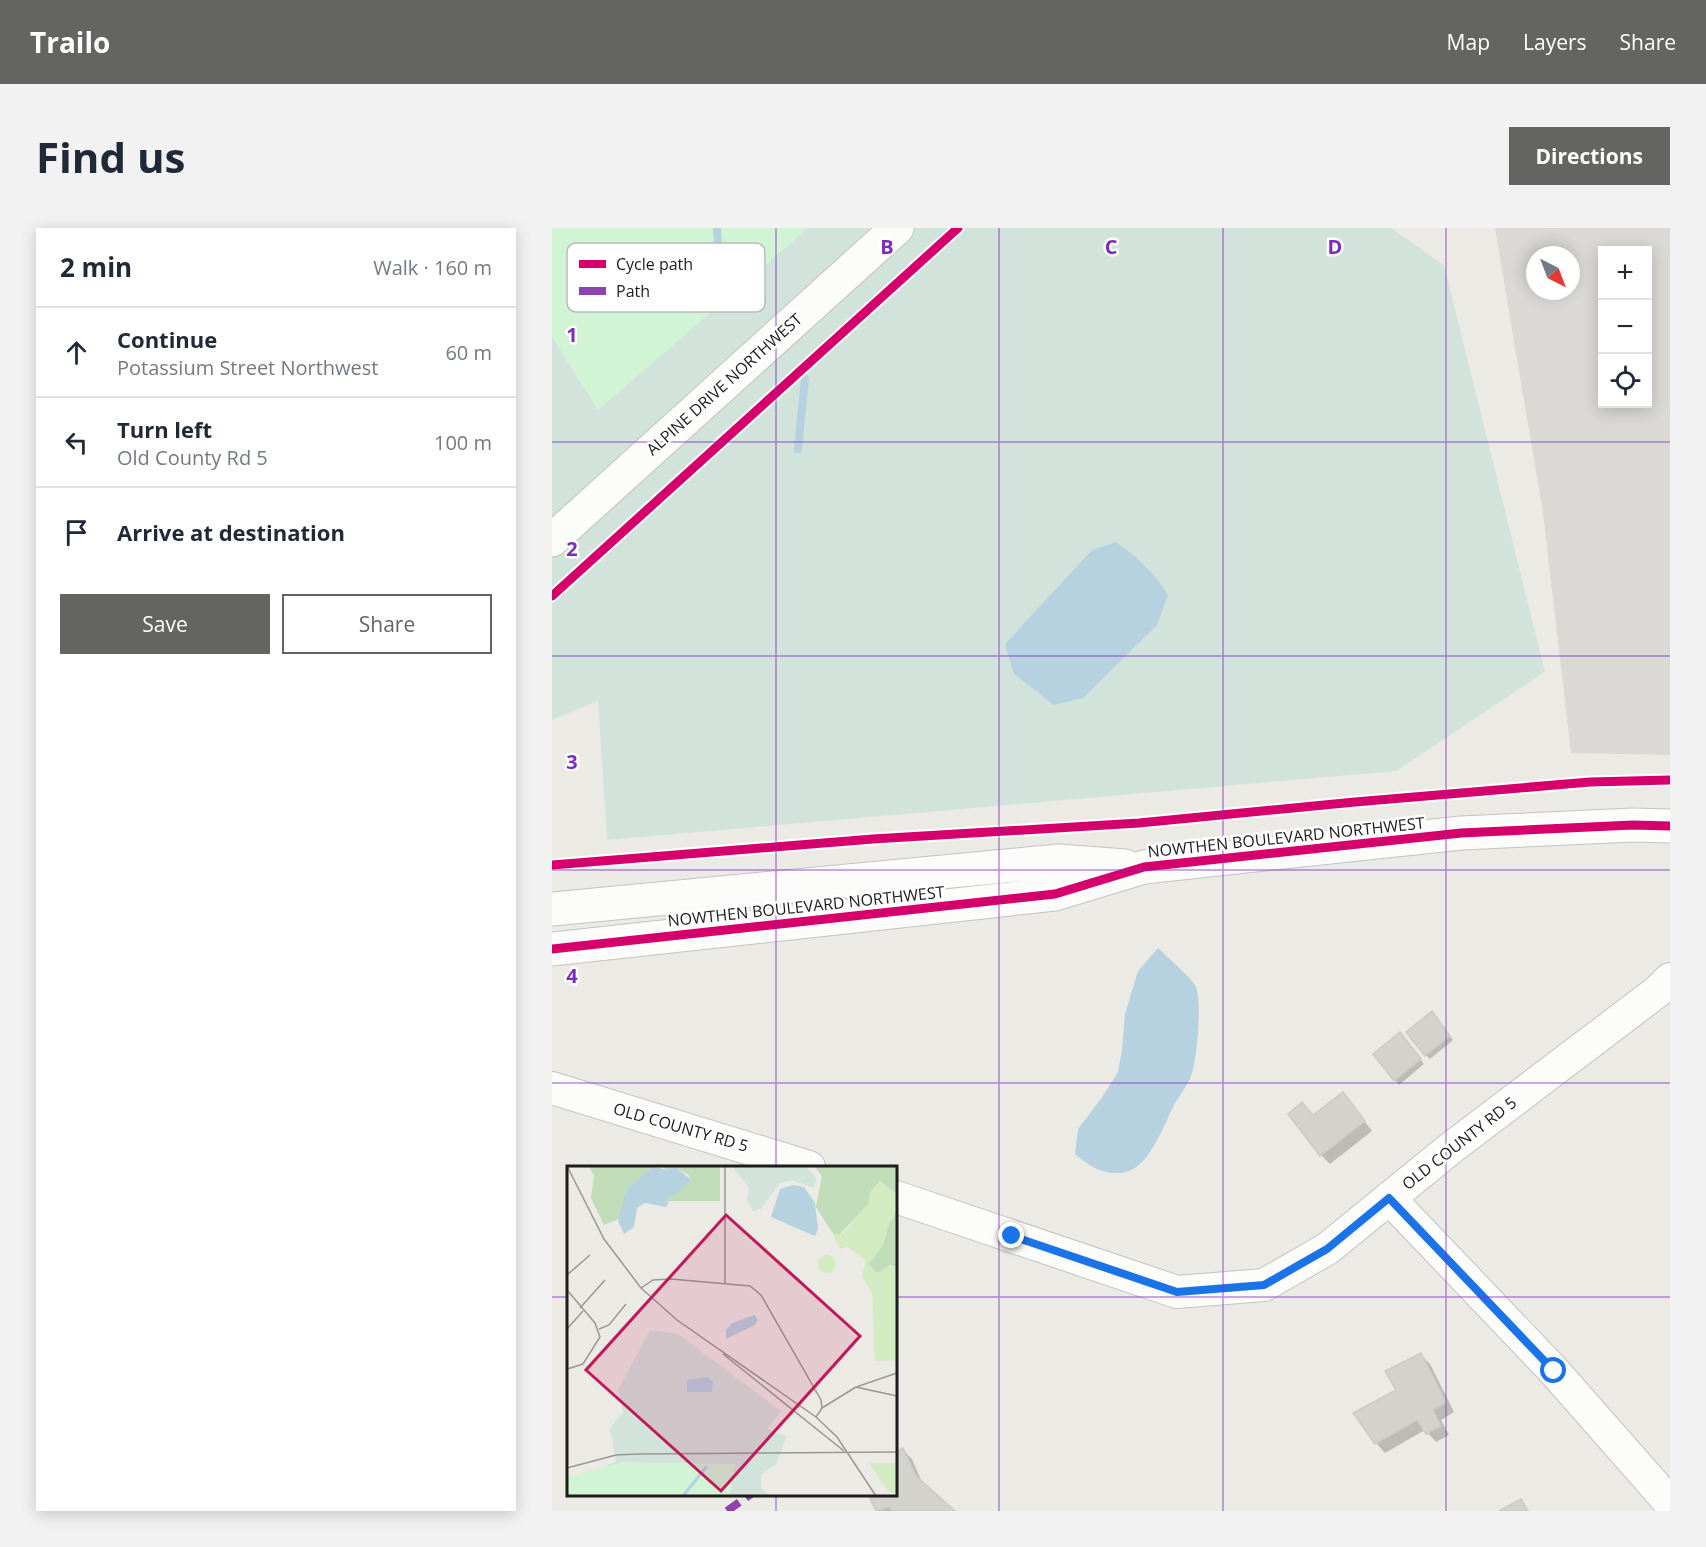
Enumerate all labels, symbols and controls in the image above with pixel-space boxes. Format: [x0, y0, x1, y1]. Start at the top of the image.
text: Trailo [30, 23, 110, 61]
text: Map [1447, 28, 1490, 56]
text: Layers [1523, 28, 1587, 56]
text: Share [1620, 28, 1676, 56]
button: Directions [1509, 127, 1670, 185]
text: Find us [36, 128, 185, 185]
text: B [880, 233, 894, 260]
text: C [1105, 233, 1118, 260]
text: D [1328, 233, 1342, 260]
legend [567, 243, 765, 312]
north arrow [1526, 246, 1580, 300]
map controls [1598, 246, 1652, 408]
button: + [1598, 246, 1652, 300]
text: 2 min [60, 249, 132, 285]
text: Cycle path [616, 253, 693, 275]
text: Walk · 160 m [373, 254, 492, 281]
text: Path [616, 280, 650, 302]
button: − [1598, 300, 1652, 354]
street label: ALPINE DRIVE NORTHWEST [641, 308, 807, 460]
text: 1 [566, 321, 578, 348]
text: Continue [117, 324, 217, 354]
icon: ahead [60, 336, 93, 369]
text: 60 m [445, 339, 492, 366]
text: Potassium Street Northwest [117, 354, 379, 381]
button: locate [1598, 354, 1652, 408]
text: Turn left [117, 414, 212, 444]
icon: left [60, 426, 93, 459]
text: 100 m [434, 429, 492, 456]
text: Old County Rd 5 [117, 444, 268, 471]
icon: arrive [60, 516, 93, 549]
text: Arrive at destination [117, 517, 345, 547]
text: 2 [566, 535, 578, 562]
button: Save [60, 594, 270, 654]
button: Share [282, 594, 492, 654]
text: 3 [566, 748, 578, 775]
street label: NOWTHEN BOULEVARD NORTHWEST [1147, 812, 1426, 862]
street label: NOWTHEN BOULEVARD NORTHWEST [667, 881, 946, 931]
text: 4 [566, 962, 578, 989]
street label: OLD COUNTY RD 5 [1397, 1091, 1521, 1195]
street label: OLD COUNTY RD 5 [611, 1097, 751, 1157]
inset map [567, 1166, 897, 1496]
route end [998, 1222, 1024, 1248]
route start [1540, 1357, 1566, 1383]

